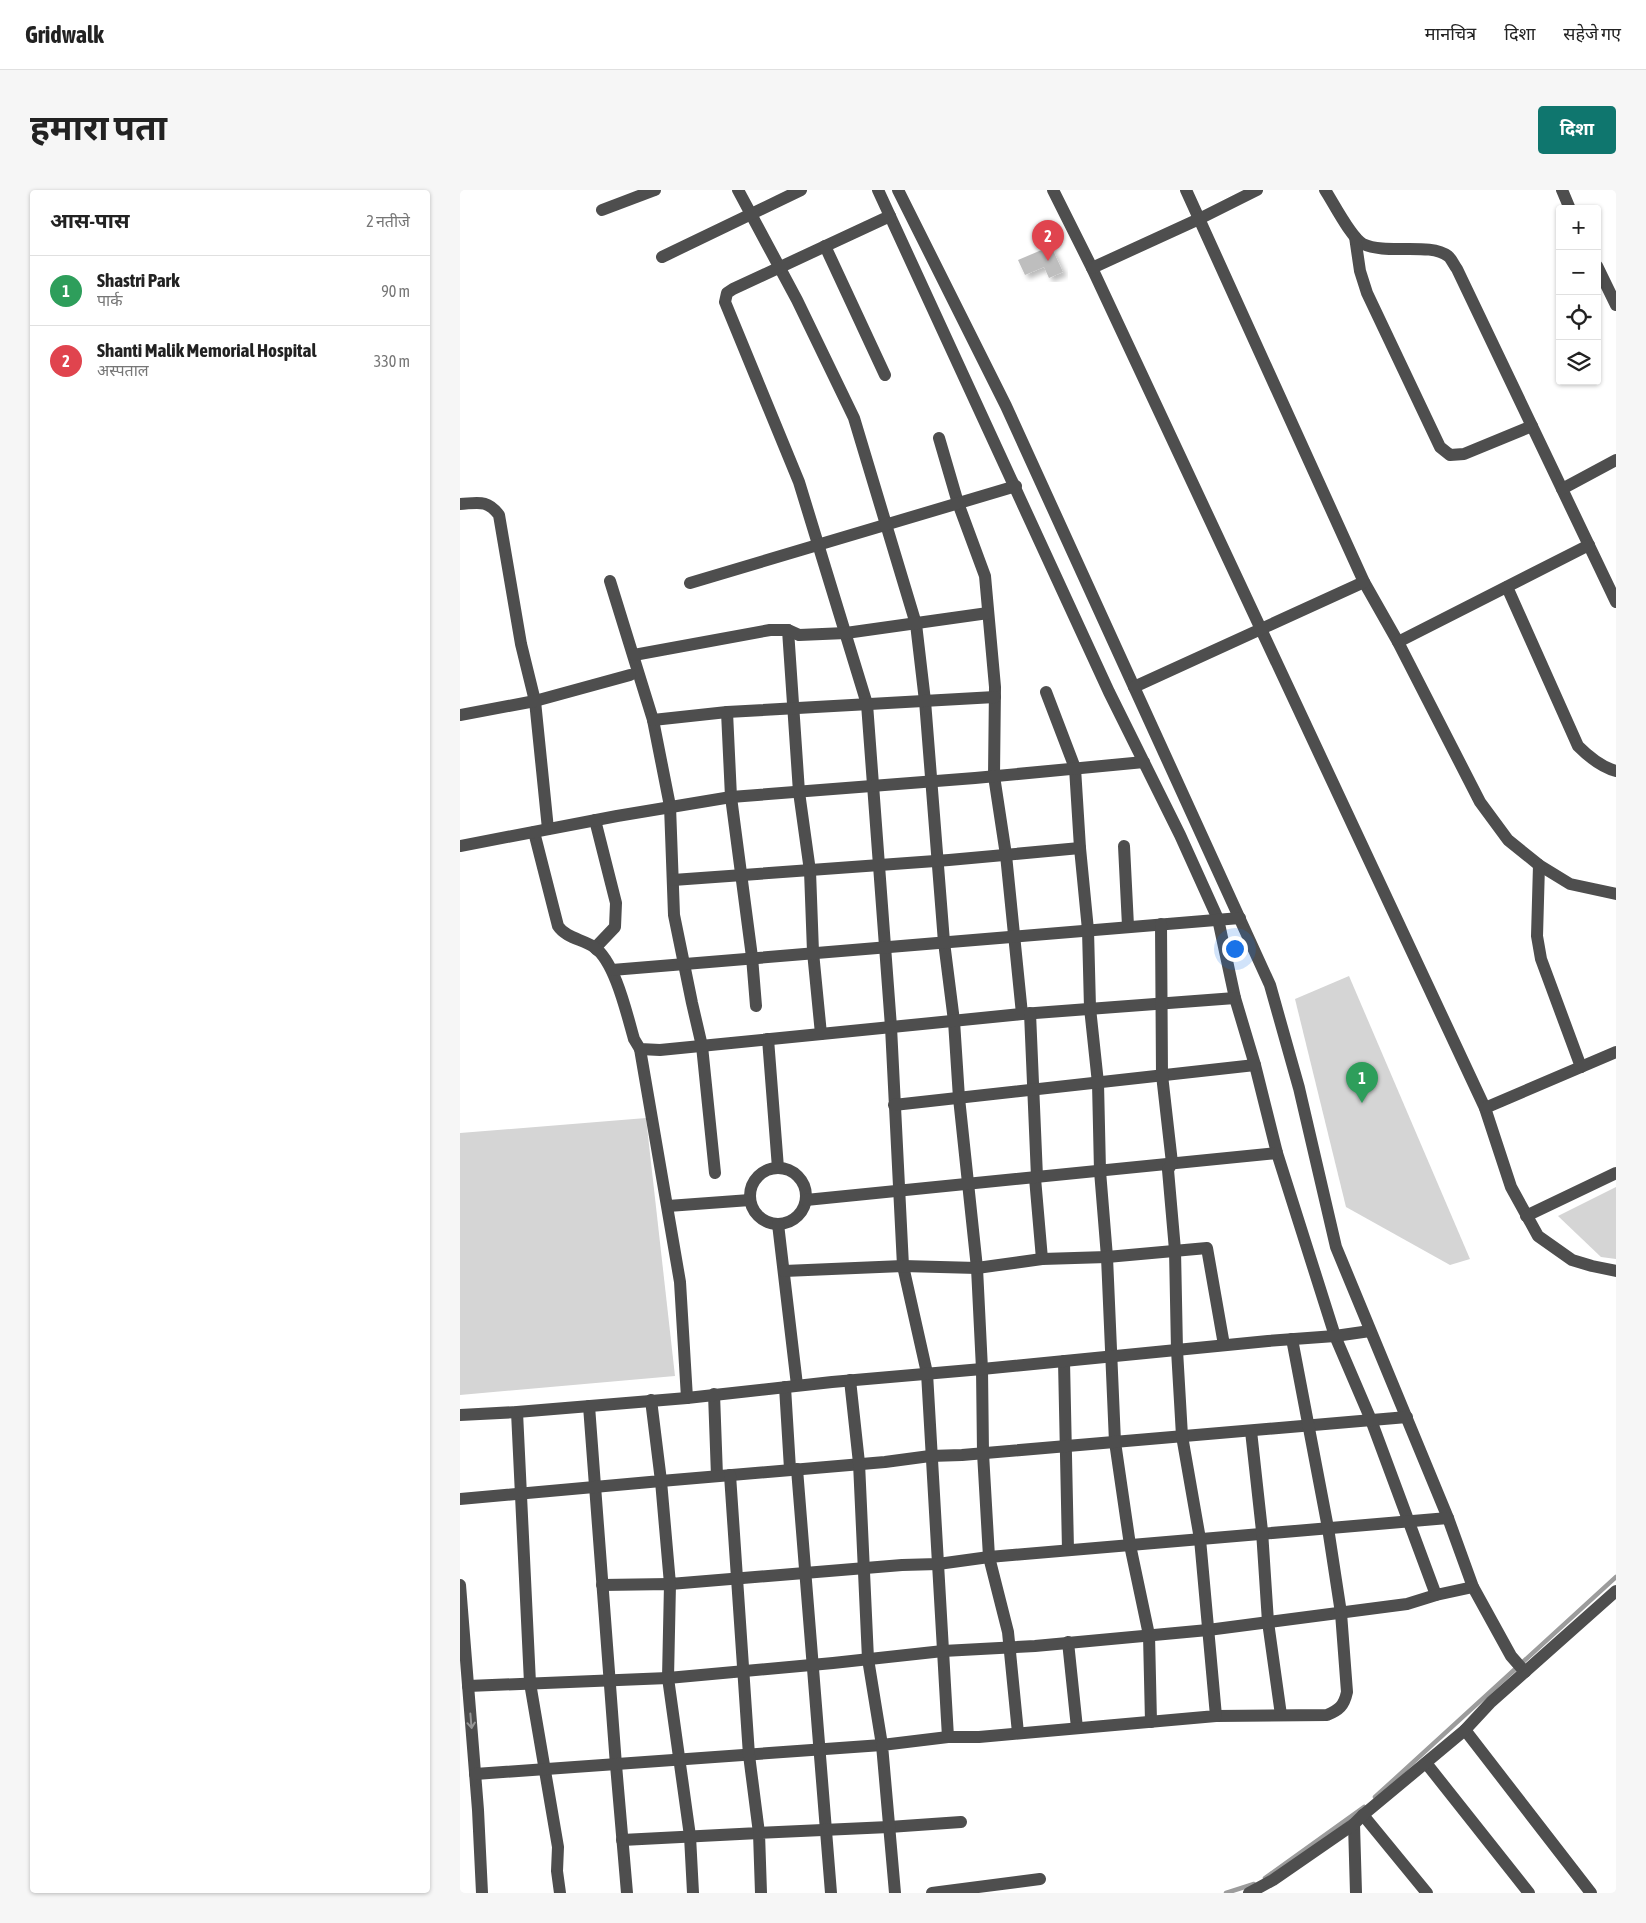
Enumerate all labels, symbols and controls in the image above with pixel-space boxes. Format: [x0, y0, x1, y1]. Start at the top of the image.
text: Gridwalk [25, 21, 104, 48]
text: मानचित्र [1425, 23, 1476, 44]
text: दिशा [1504, 23, 1535, 44]
text: सहेजे गए [1563, 23, 1621, 44]
button: दिशा [1538, 106, 1616, 154]
text: हमारा पता [30, 107, 167, 147]
map controls [1556, 205, 1601, 385]
button: + [1556, 205, 1601, 250]
text: आस-पास [50, 208, 129, 232]
text: 2 नतीजे [366, 212, 410, 230]
pin: 2 [1032, 220, 1064, 261]
button: − [1556, 250, 1601, 295]
text: Shastri Park [97, 269, 180, 291]
text: 1 [62, 282, 70, 300]
text: 90 m [381, 282, 410, 300]
text: पार्क [97, 291, 123, 309]
button: locate [1556, 295, 1601, 340]
text: Shanti Malik Memorial Hospital [97, 339, 316, 361]
button: layers [1556, 340, 1601, 385]
text: 2 [62, 352, 70, 370]
text: 330 m [374, 352, 410, 370]
text: अस्पताल [97, 361, 149, 379]
your location [1222, 936, 1248, 962]
pin: 1 [1346, 1062, 1378, 1103]
one-way arrow [466, 1713, 476, 1729]

